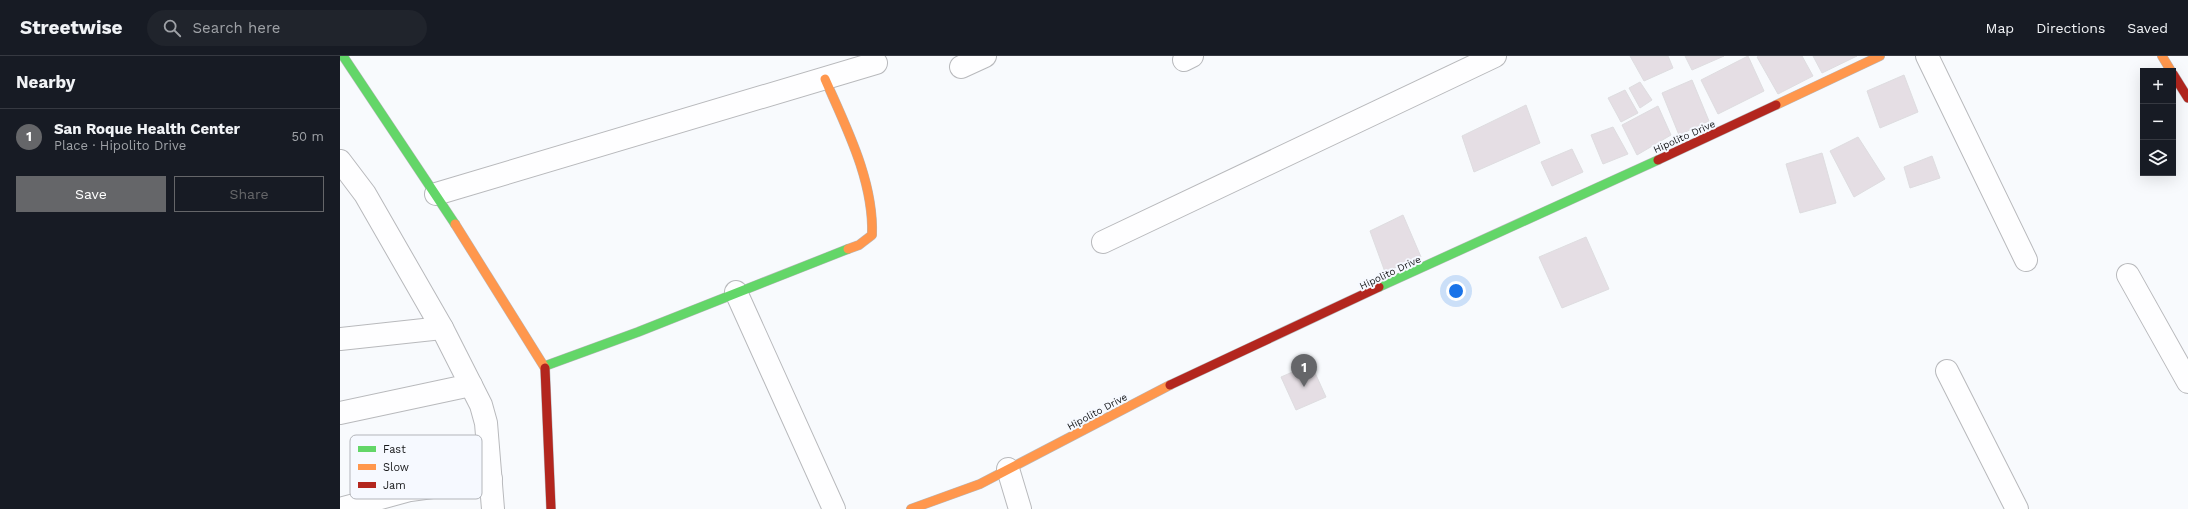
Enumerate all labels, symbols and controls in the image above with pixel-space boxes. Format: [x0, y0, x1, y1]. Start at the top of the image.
search box [147, 10, 427, 46]
text: Streetwise [20, 16, 123, 39]
icon: search [161, 17, 183, 39]
text: Search here [193, 19, 280, 37]
text: Map [1986, 20, 2014, 36]
text: Directions [2036, 20, 2105, 36]
text: Saved [2127, 20, 2168, 36]
map controls [2140, 68, 2176, 176]
button: + [2140, 68, 2176, 104]
text: Nearby [16, 72, 75, 92]
button: − [2140, 104, 2176, 140]
street label: Hipolito Drive [1652, 118, 1717, 155]
text: San Roque Health Center [54, 120, 240, 138]
text: 1 [26, 129, 32, 144]
text: 50 m [292, 129, 324, 144]
text: Place · Hipolito Drive [54, 138, 186, 153]
button: layers [2140, 140, 2176, 176]
button: Save [16, 176, 166, 212]
button: Share [174, 176, 324, 212]
street label: Hipolito Drive [1358, 253, 1423, 291]
your location [1446, 281, 1466, 301]
pin: 1 [1291, 354, 1317, 387]
street label: Hipolito Drive [1065, 391, 1129, 432]
legend [350, 435, 482, 499]
text: Fast [383, 443, 406, 456]
text: Slow [383, 461, 409, 474]
text: Jam [383, 479, 406, 492]

